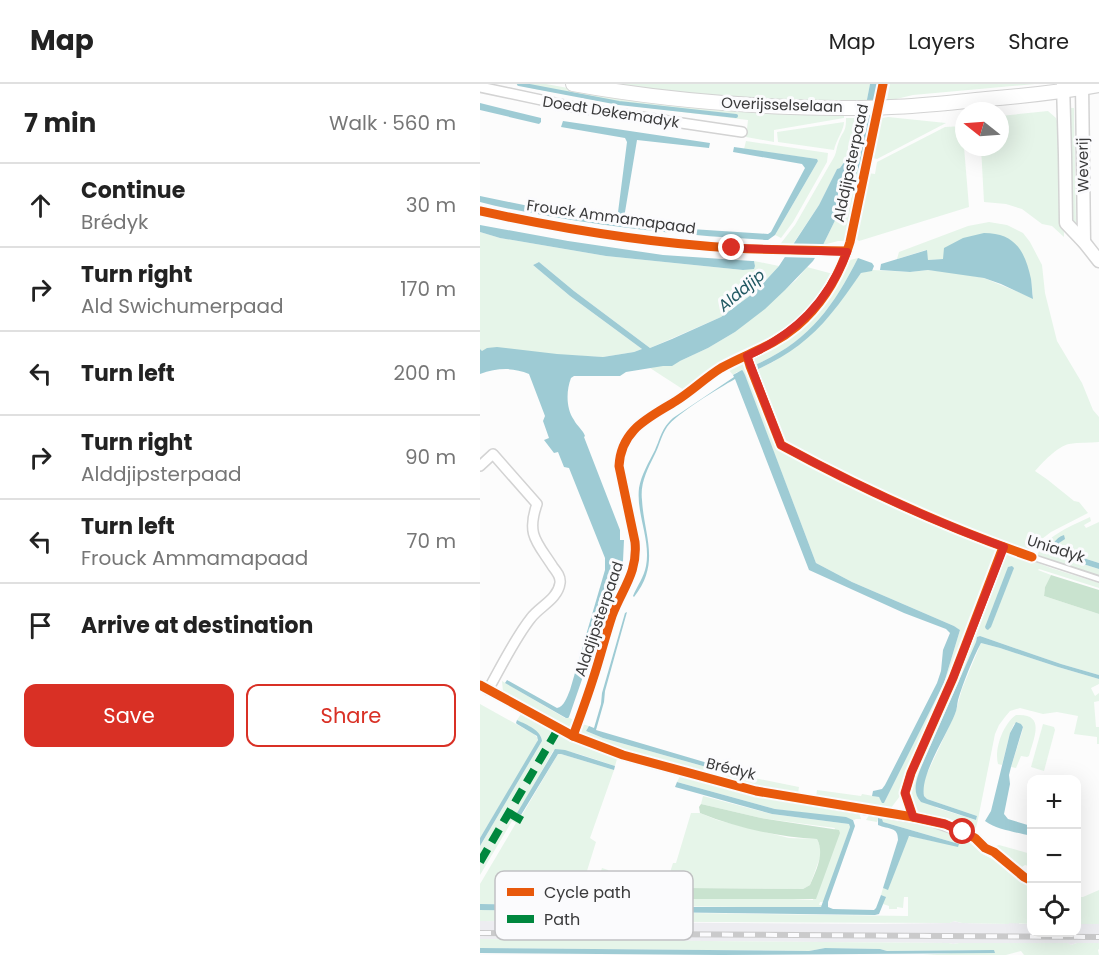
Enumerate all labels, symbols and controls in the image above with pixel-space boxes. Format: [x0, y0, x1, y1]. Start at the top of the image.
text: Map [30, 21, 94, 60]
text: Map [829, 27, 875, 56]
text: Layers [908, 27, 975, 56]
text: Share [1008, 27, 1069, 56]
street label: Doedt Dekemadyk [541, 90, 681, 133]
street label: Overijsselselaan [721, 92, 843, 117]
street label: Alddjipsterpaad [828, 102, 873, 224]
north arrow [955, 102, 1009, 156]
text: 7 min [24, 105, 96, 141]
text: Walk · 560 m [329, 109, 456, 137]
street label: Weverij [1072, 137, 1093, 193]
text: Continue [81, 175, 185, 206]
icon: ahead [24, 189, 57, 222]
text: 30 m [406, 191, 456, 219]
street label: Frouck Ammamapaad [525, 194, 697, 239]
text: Brédyk [81, 208, 148, 236]
route end [718, 234, 744, 260]
text: Turn right [81, 259, 192, 290]
water label: Alddjip [712, 264, 770, 318]
icon: right [24, 273, 57, 306]
text: 170 m [400, 275, 456, 303]
text: Ald Swichumerpaad [81, 292, 284, 320]
icon: left [24, 357, 57, 390]
text: Turn left [81, 358, 175, 389]
text: 200 m [393, 359, 456, 387]
text: Turn right [81, 427, 192, 458]
icon: right [24, 441, 57, 474]
text: 90 m [405, 443, 456, 471]
text: Alddjipsterpaad [81, 460, 242, 488]
text: Turn left [81, 511, 175, 542]
icon: left [24, 525, 57, 558]
text: 70 m [407, 527, 456, 555]
street label: Uniadyk [1024, 529, 1088, 568]
text: Frouck Ammamapaad [81, 544, 308, 572]
street label: Alddjipsterpaad [569, 559, 628, 679]
icon: arrive [24, 609, 57, 642]
text: Arrive at destination [81, 610, 313, 641]
button: Save [24, 684, 234, 747]
button: Share [246, 684, 456, 747]
street label: Brédyk [704, 752, 758, 785]
map controls [1027, 775, 1081, 937]
button: + [1027, 775, 1081, 829]
route start [949, 818, 975, 844]
button: − [1027, 829, 1081, 883]
legend [495, 871, 693, 940]
text: Cycle path [544, 881, 631, 904]
button: locate [1027, 883, 1081, 937]
text: Path [544, 908, 580, 931]

